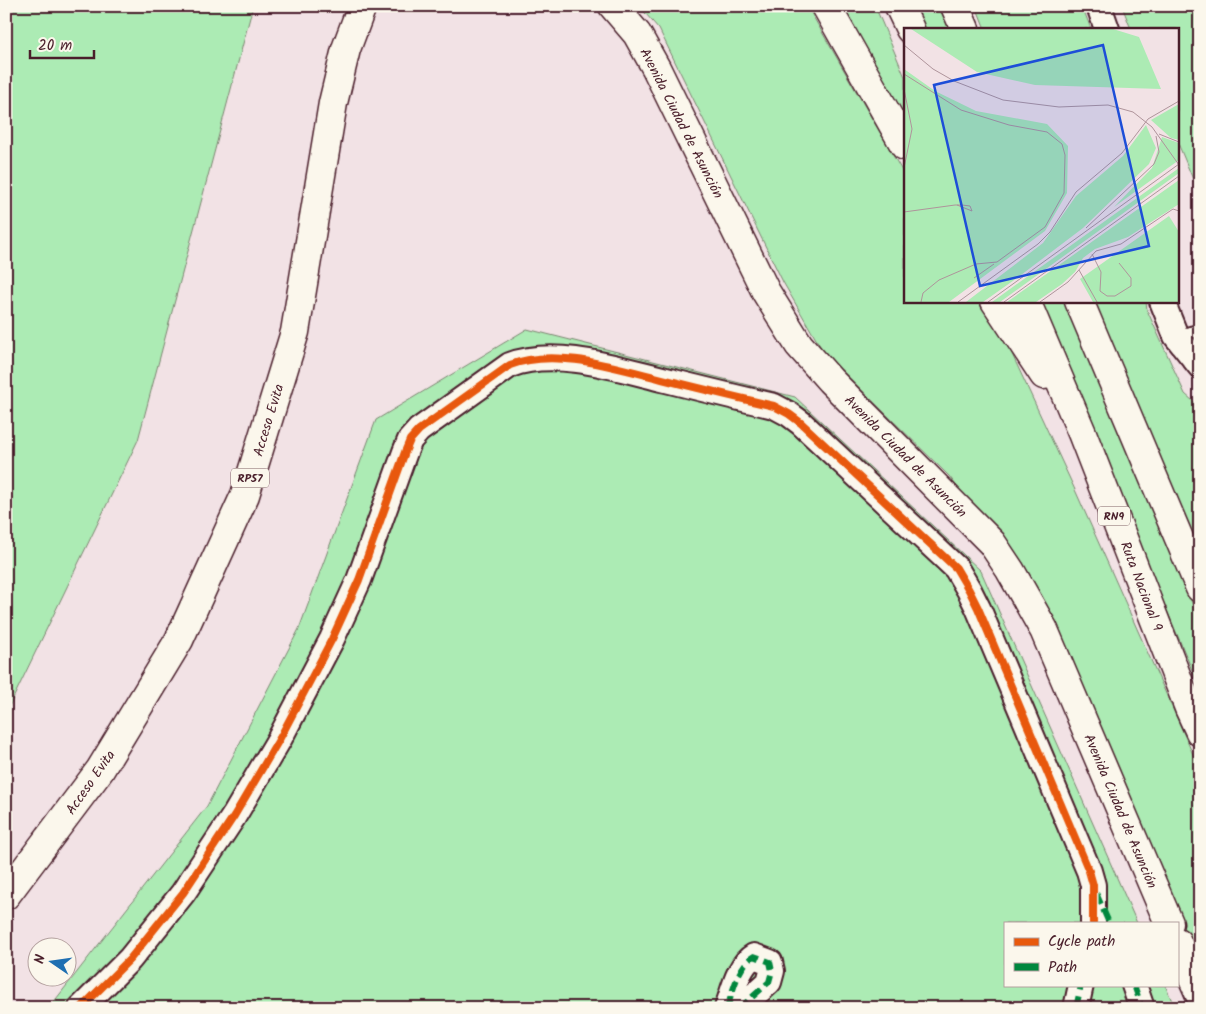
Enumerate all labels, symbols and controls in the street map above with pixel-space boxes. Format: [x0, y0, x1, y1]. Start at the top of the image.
scale bar [30, 28, 94, 60]
inset map [904, 28, 1178, 302]
text: 20 m [38, 34, 72, 58]
street label: Avenida Ciudad de Asunción [634, 44, 729, 202]
street label: Acceso Evita [248, 381, 290, 459]
street label: Avenida Ciudad de Asunción [839, 390, 972, 523]
road number: RP57 [231, 468, 269, 488]
road number: RN9 [1098, 506, 1130, 526]
street label: Ruta Nacional 9 [1114, 538, 1168, 634]
street label: Avenida Ciudad de Asunción [1077, 731, 1163, 892]
street label: Acceso Evita [60, 746, 121, 819]
legend [1004, 922, 1178, 986]
text: Cycle path [1048, 930, 1115, 954]
north arrow [28, 936, 78, 986]
text: N [29, 952, 52, 966]
text: Path [1048, 956, 1077, 980]

